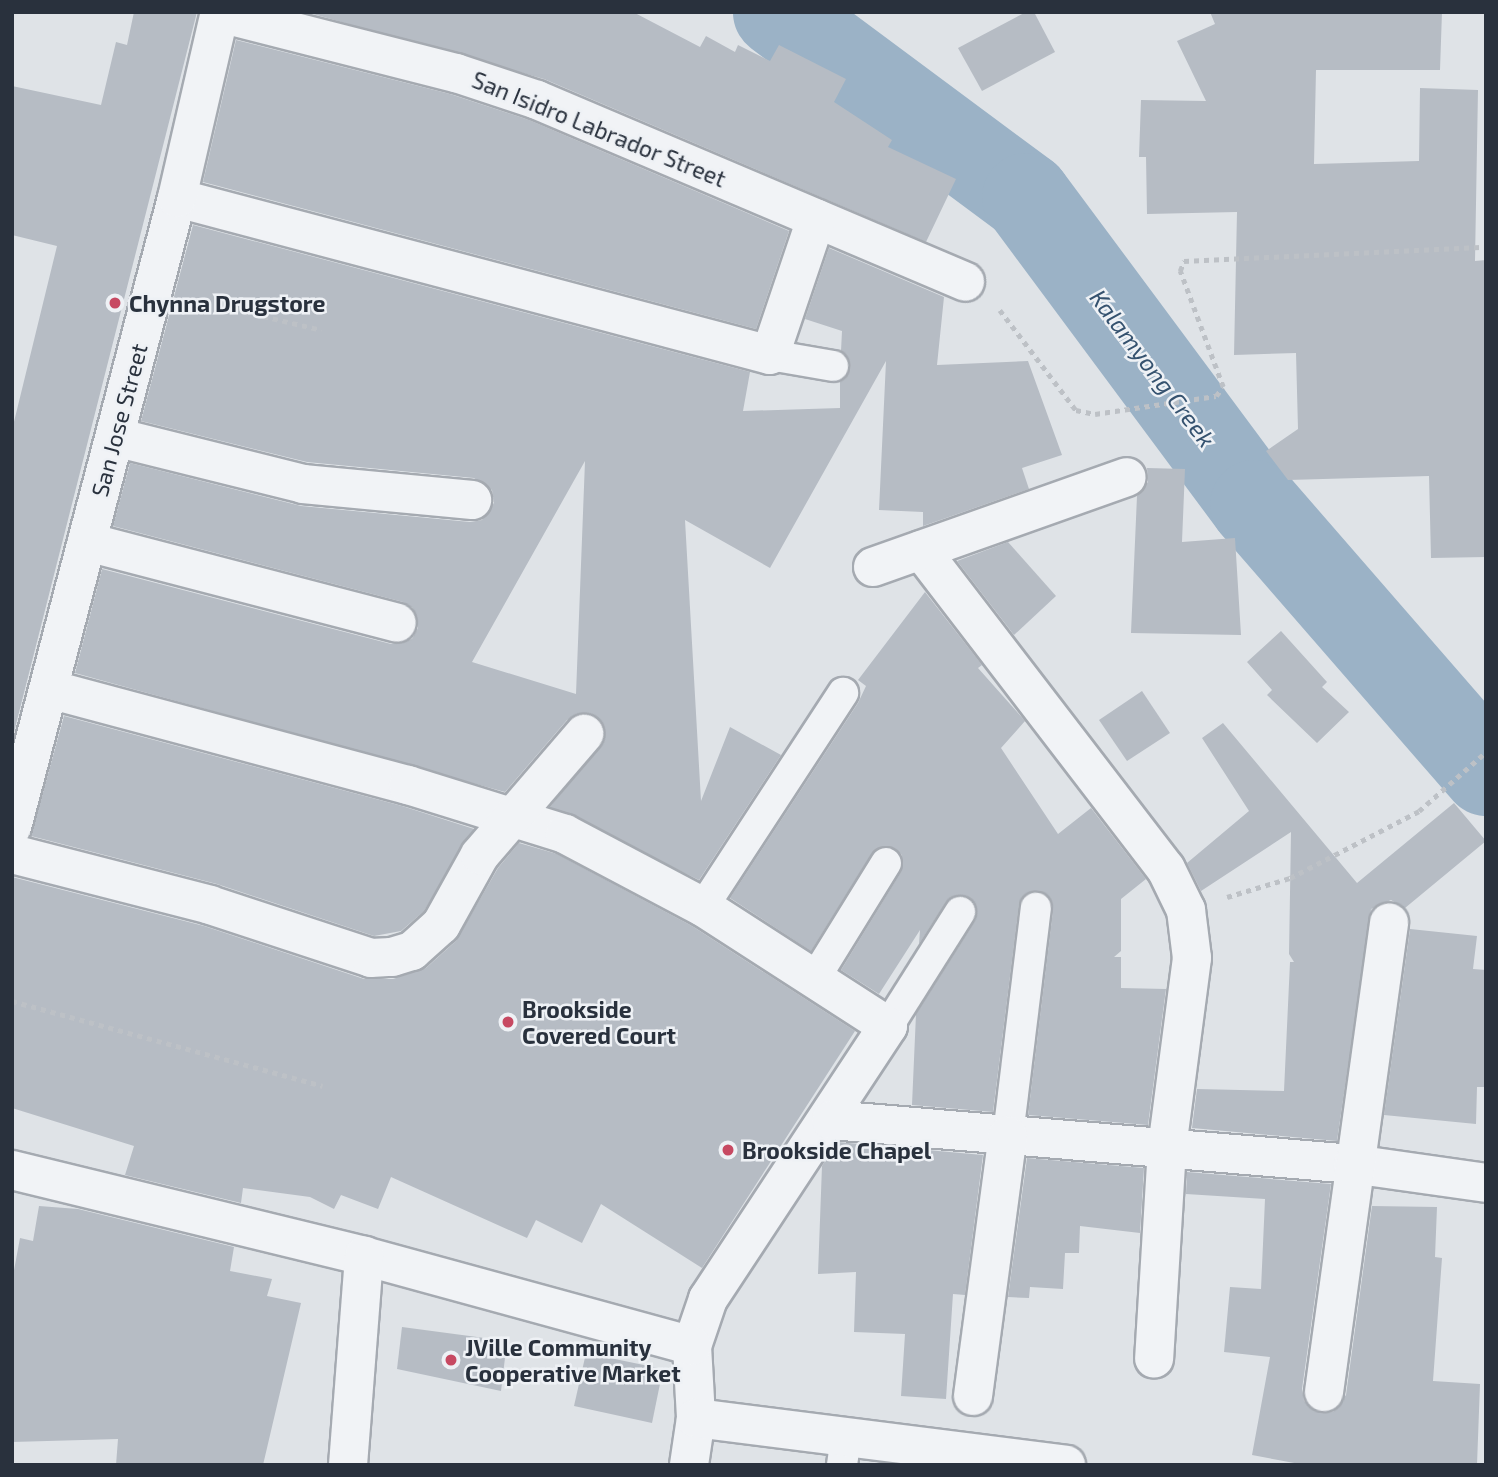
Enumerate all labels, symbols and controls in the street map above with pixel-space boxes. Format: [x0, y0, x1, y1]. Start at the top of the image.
street label: San Isidro Labrador Street [468, 65, 730, 193]
water label: Kalamyong Creek [1084, 283, 1222, 453]
place label: Chynna Drugstore [129, 289, 325, 317]
marker: Chynna Drugstore [107, 295, 123, 311]
street label: San Jose Street [85, 340, 153, 500]
place label: Brookside Covered Court [522, 995, 676, 1049]
marker: Brookside Covered Court [500, 1014, 516, 1030]
place label: Brookside Chapel [742, 1136, 931, 1164]
marker: Brookside Chapel [720, 1142, 736, 1158]
place label: JVille Community Cooperative Market [465, 1333, 681, 1387]
marker: JVille Community Cooperative Market [443, 1352, 459, 1368]

